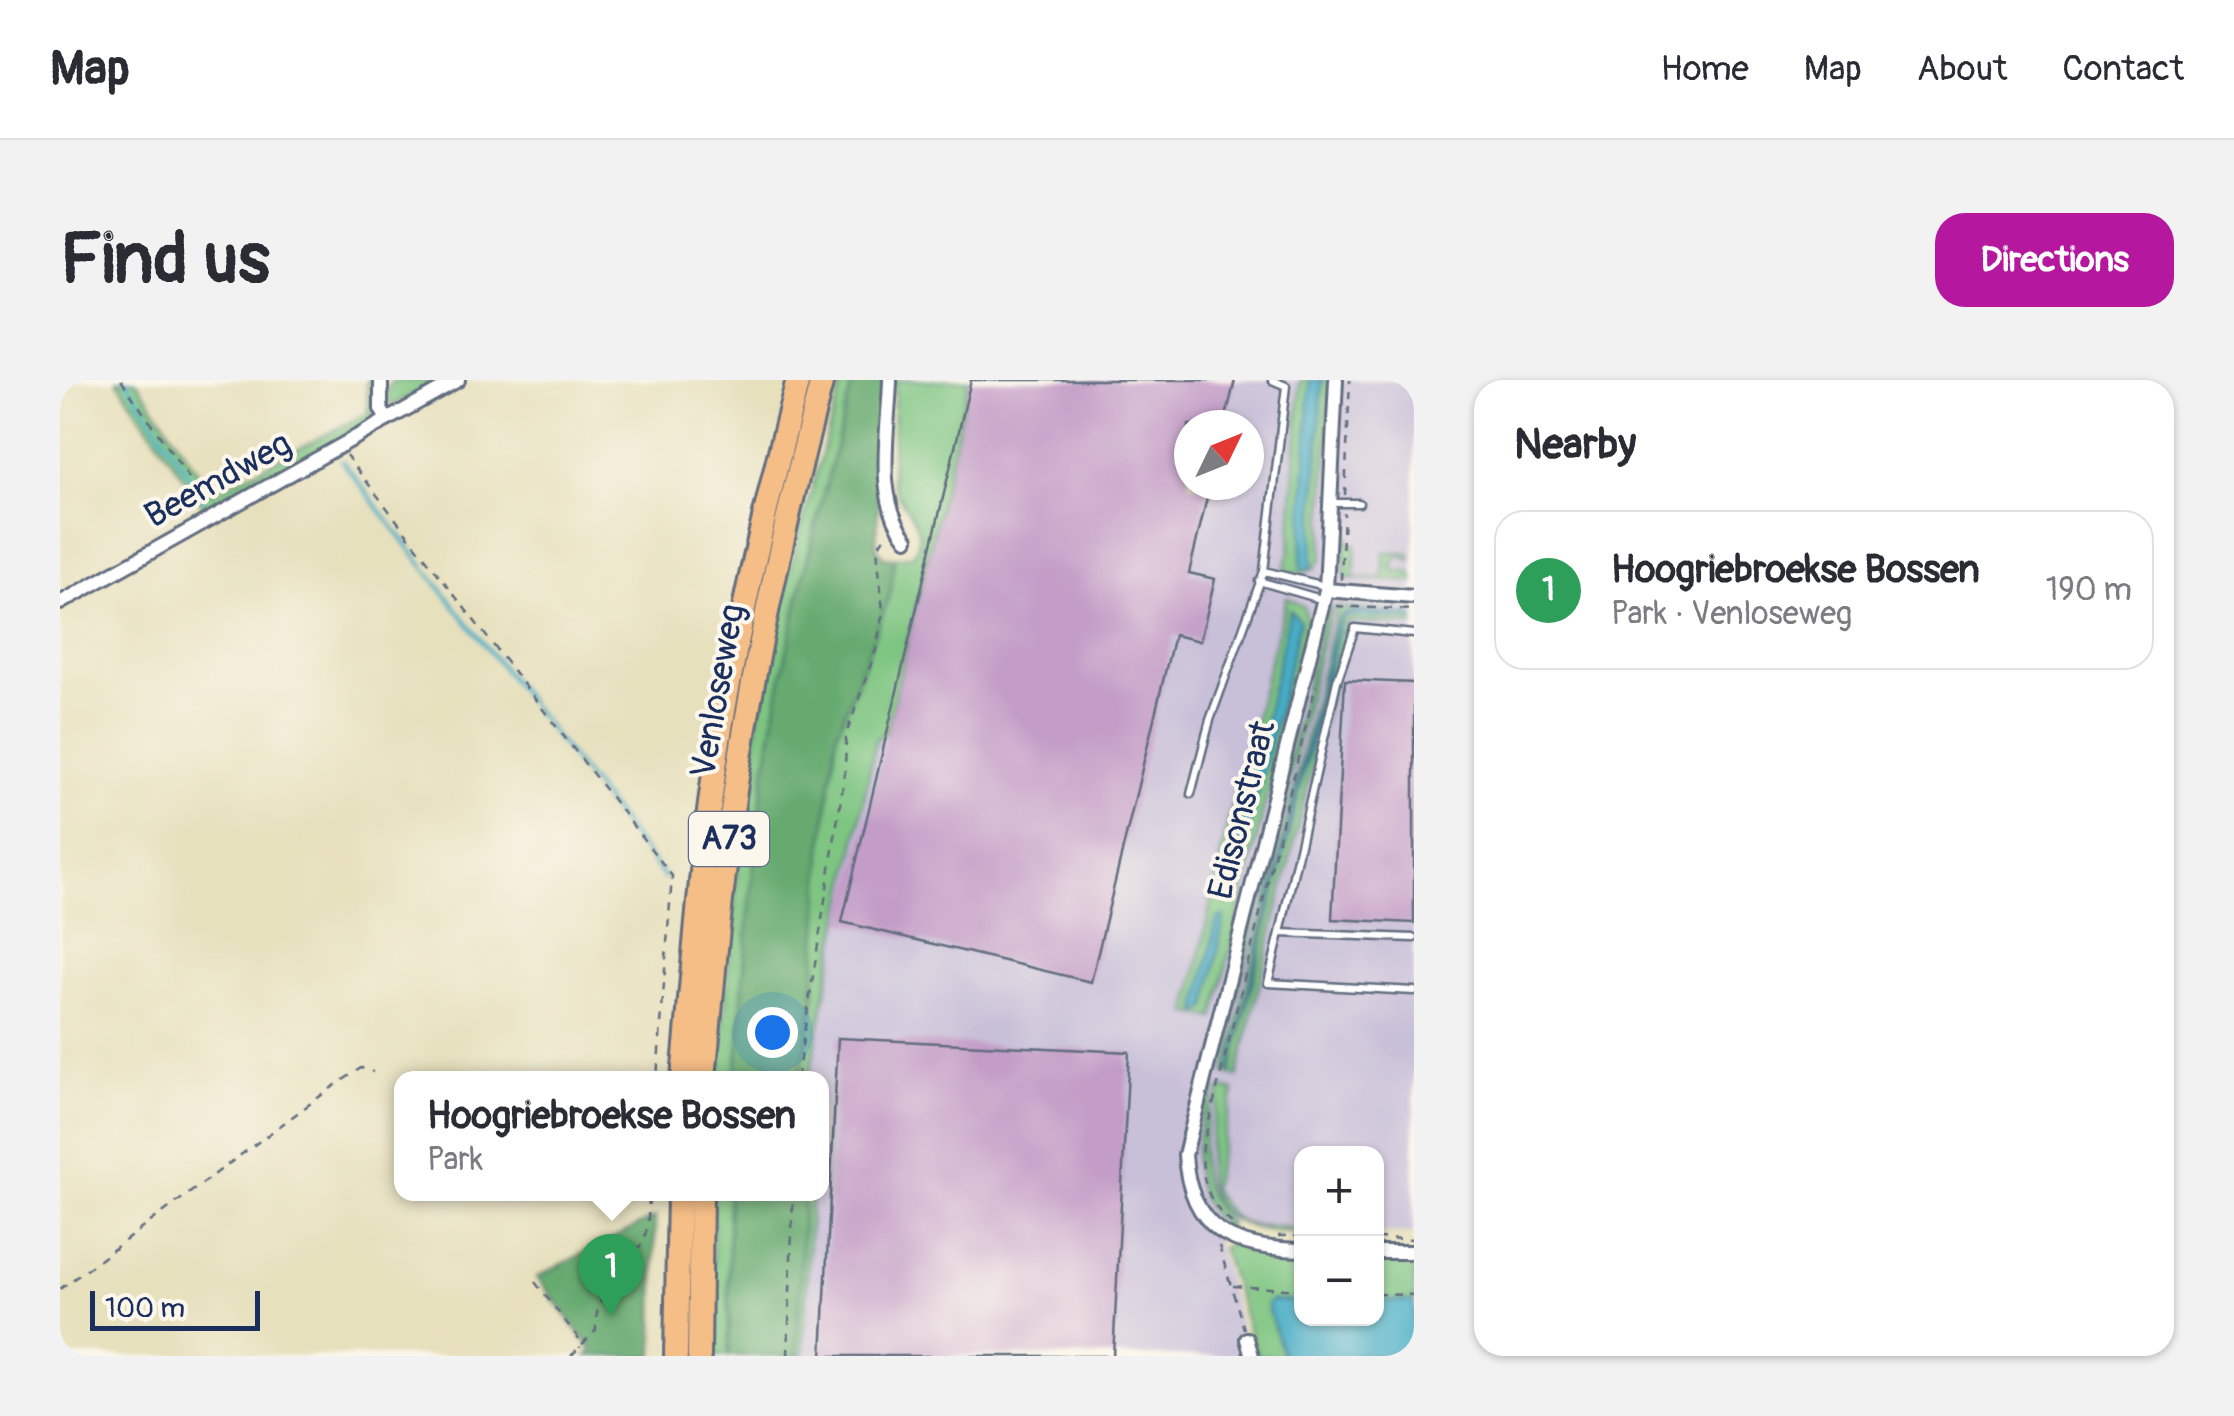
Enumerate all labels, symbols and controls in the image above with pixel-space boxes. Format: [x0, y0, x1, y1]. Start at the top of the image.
text: Map [50, 39, 130, 99]
text: Home [1661, 47, 1749, 91]
text: Map [1804, 47, 1862, 91]
text: About [1917, 47, 2007, 91]
text: Contact [2062, 47, 2184, 91]
button: Directions [1935, 213, 2174, 307]
text: Find us [60, 216, 270, 304]
north arrow [1174, 410, 1264, 500]
text: Nearby [1514, 419, 1636, 471]
street label: Beemdweg [137, 422, 299, 538]
text: Hoogriebroekse Bossen [1611, 546, 1980, 594]
text: 1 [1542, 570, 1555, 610]
text: 190 m [2046, 570, 2132, 610]
text: Park · Venloseweg [1611, 594, 1852, 634]
street label: Venloseweg [681, 601, 755, 781]
street label: Edisonstraat [1199, 715, 1286, 904]
road number: A73 [689, 812, 769, 866]
your location [747, 1007, 798, 1058]
popup [394, 1071, 829, 1201]
text: Hoogriebroekse Bossen [427, 1092, 796, 1140]
text: Park [427, 1140, 483, 1180]
map controls [1294, 1146, 1384, 1326]
button: + [1294, 1146, 1384, 1236]
pin: 1 [578, 1234, 644, 1316]
button: − [1294, 1236, 1384, 1326]
scale bar [90, 1286, 260, 1330]
text: 100 m [105, 1291, 185, 1326]

